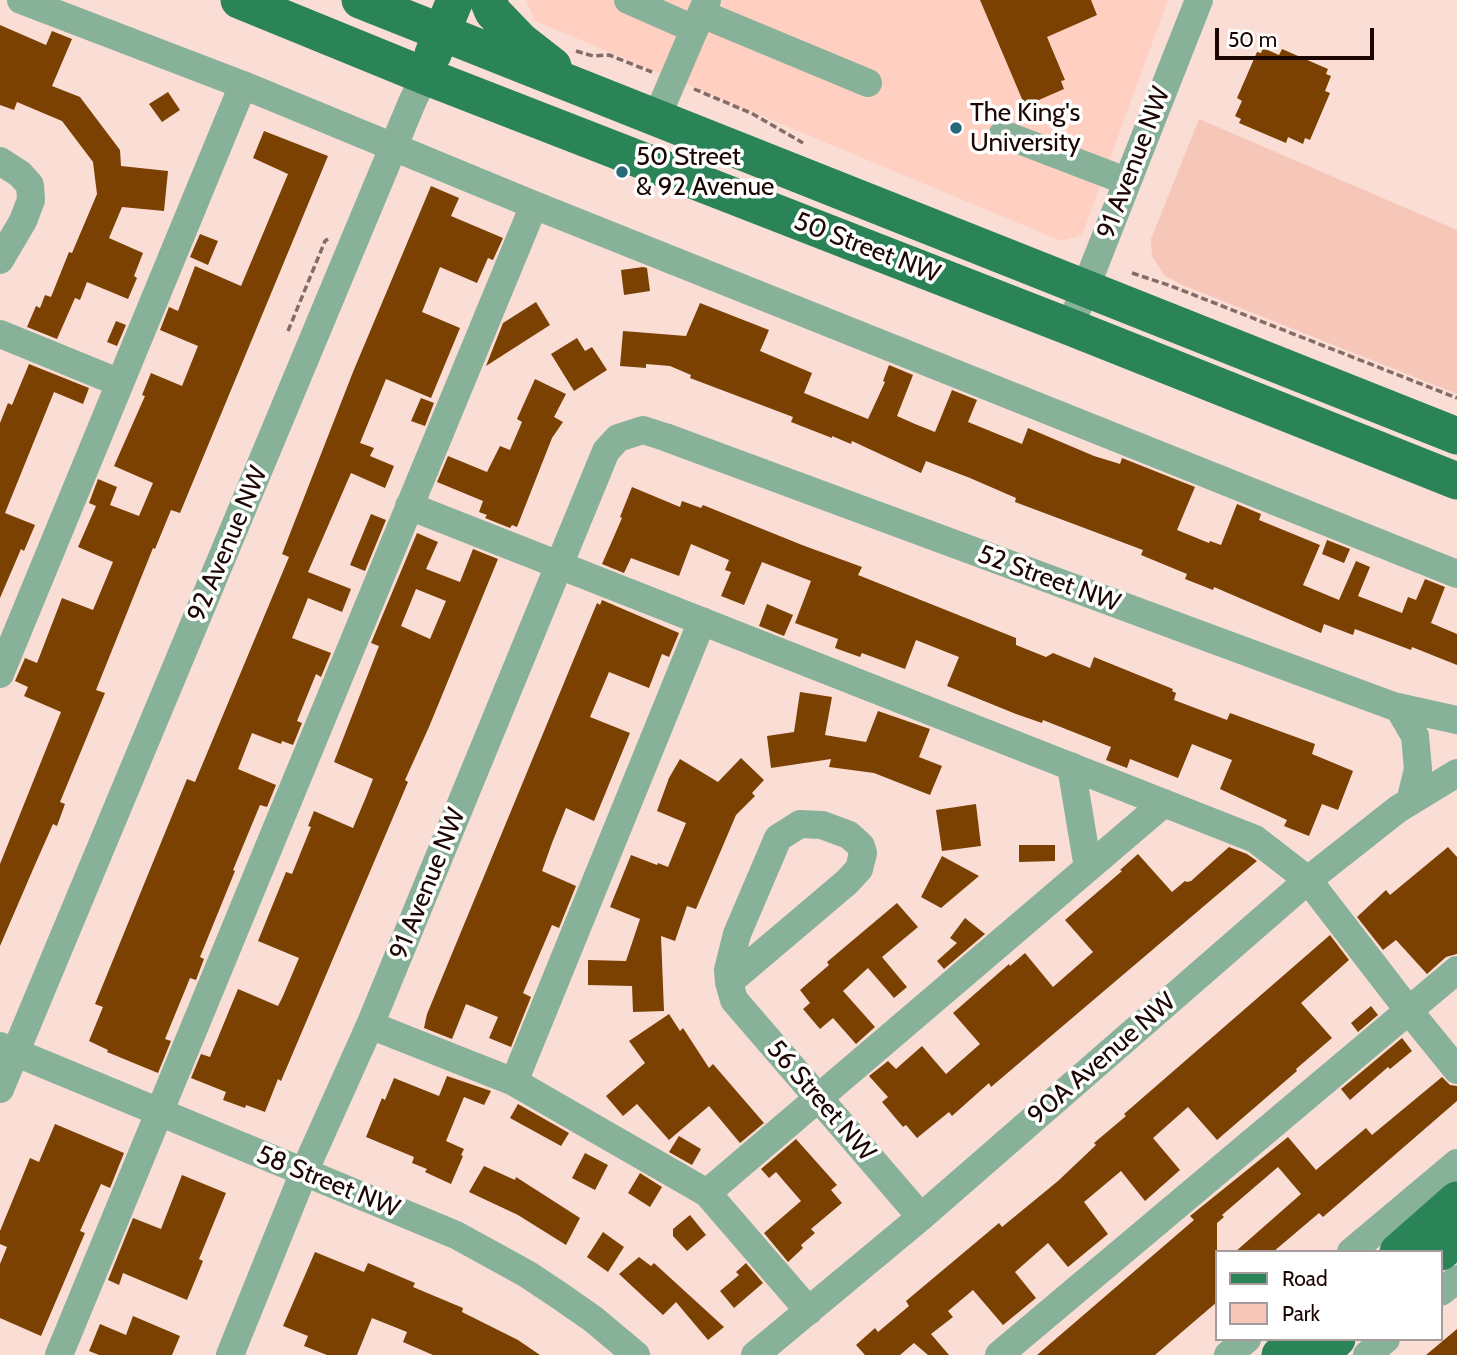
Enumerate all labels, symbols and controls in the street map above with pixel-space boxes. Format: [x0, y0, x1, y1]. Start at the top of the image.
scale bar [1219, 14, 1378, 58]
text: 50 m [1228, 27, 1277, 52]
street label: 91 Avenue NW [1091, 83, 1177, 243]
place label: The King's University [970, 97, 1081, 158]
marker: The King's University [948, 120, 964, 136]
place label: 50 Street & 92 Avenue [636, 141, 774, 202]
marker: 50 Street & 92 Avenue [614, 164, 630, 180]
street label: 50 Street NW [790, 206, 944, 290]
street label: 92 Avenue NW [181, 462, 275, 626]
street label: 52 Street NW [974, 539, 1124, 619]
street label: 91 Avenue NW [384, 804, 472, 964]
street label: 90A Avenue NW [1022, 986, 1182, 1132]
street label: 56 Street NW [760, 1034, 882, 1168]
street label: 58 Street NW [252, 1139, 404, 1225]
legend [1216, 1250, 1443, 1341]
text: Road [1282, 1266, 1328, 1291]
text: Park [1282, 1301, 1320, 1326]

